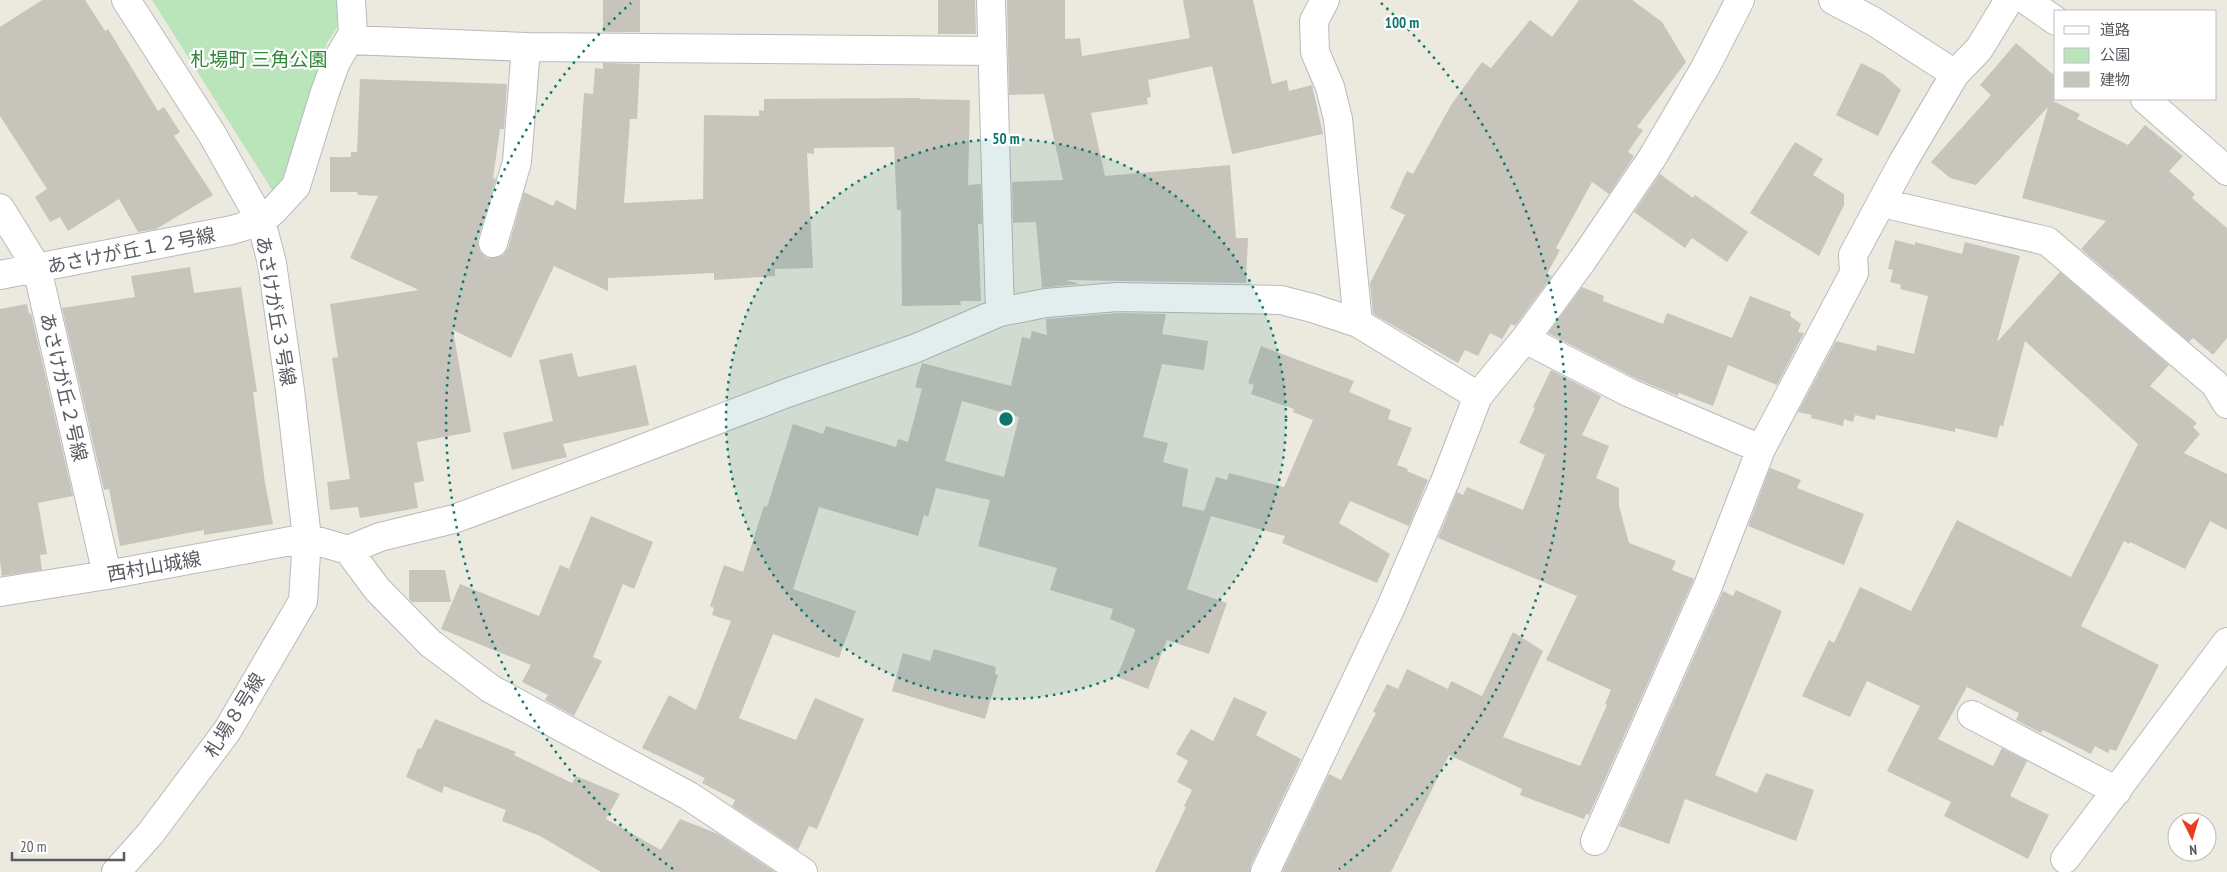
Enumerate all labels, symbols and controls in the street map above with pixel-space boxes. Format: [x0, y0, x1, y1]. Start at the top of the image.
legend [2054, 10, 2217, 100]
text: 100 m [1385, 13, 1419, 32]
text: 道路 [2100, 20, 2130, 39]
text: 公園 [2100, 45, 2130, 64]
park label: 札場町 三角公園 [190, 47, 328, 71]
text: 建物 [2100, 70, 2130, 89]
text: 50 m [992, 129, 1020, 148]
street label: あさけが丘１２号線 [45, 222, 217, 278]
street label: あさけが丘３号線 [251, 234, 301, 388]
street label: あさけが丘２号線 [35, 310, 93, 464]
centre of rings [997, 410, 1015, 428]
street label: 西村山城線 [105, 546, 203, 586]
street label: 札場８号線 [199, 668, 269, 762]
north arrow [2167, 812, 2217, 862]
scale bar [12, 830, 125, 862]
text: 20 m [20, 837, 46, 856]
text: N [2189, 841, 2198, 859]

